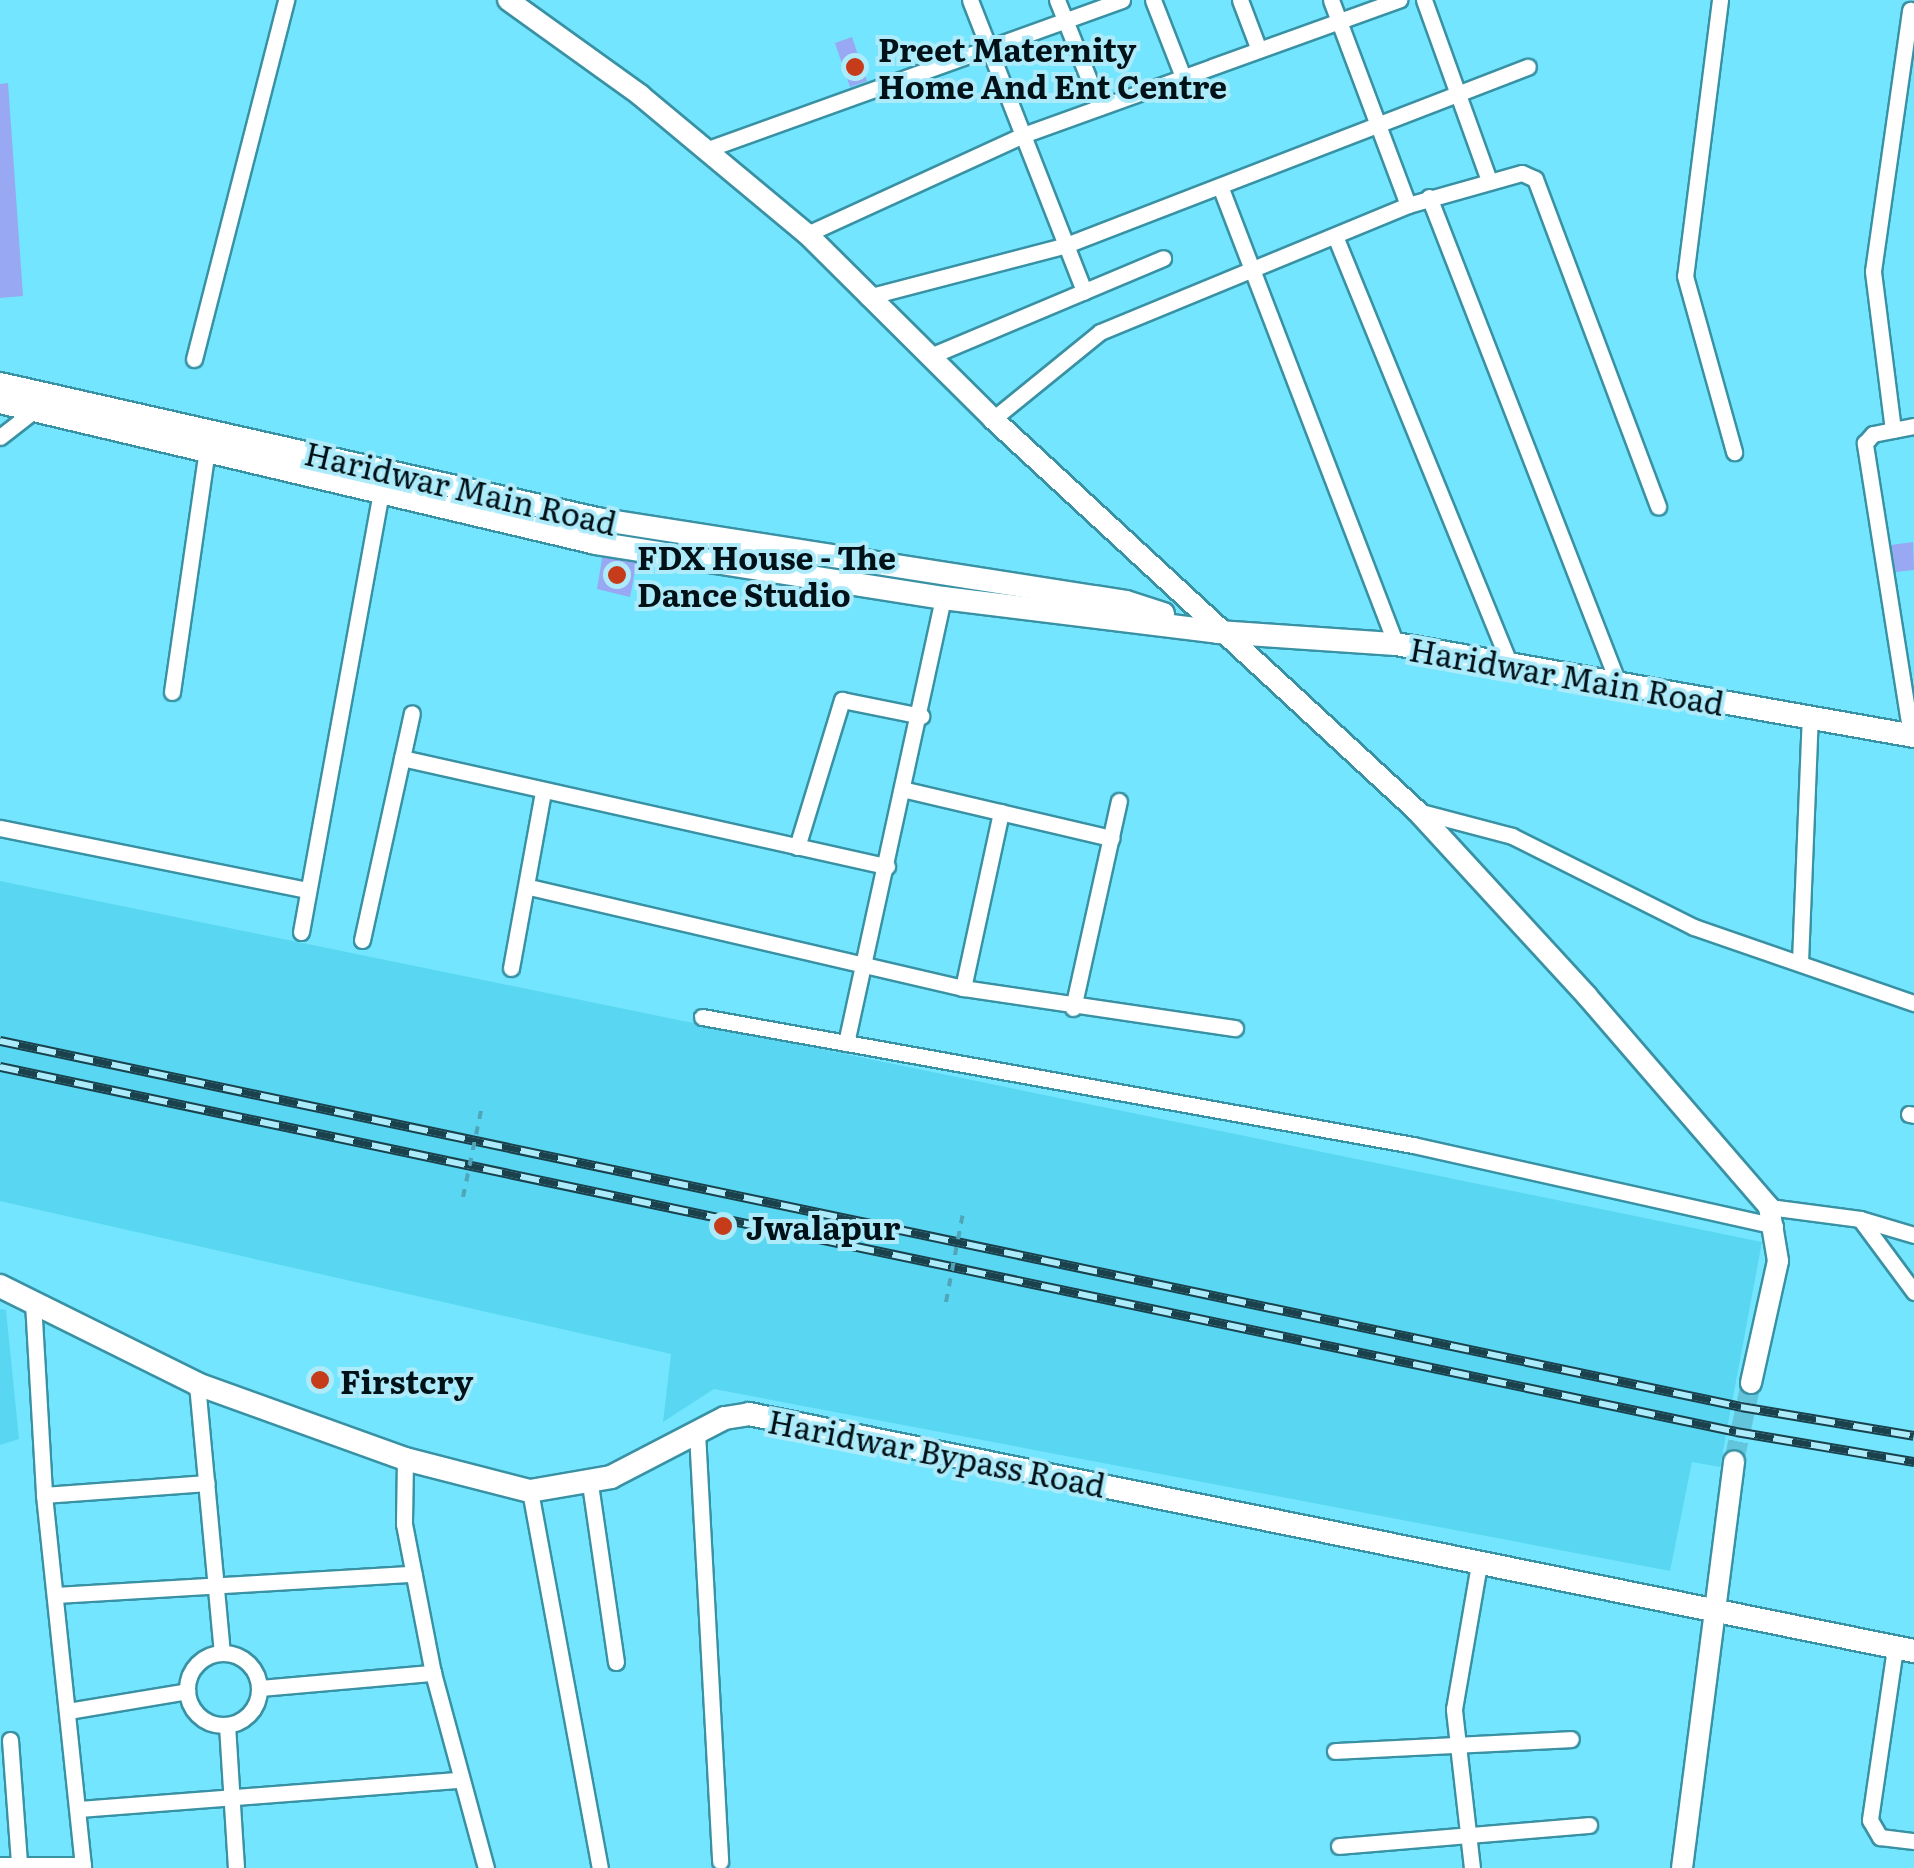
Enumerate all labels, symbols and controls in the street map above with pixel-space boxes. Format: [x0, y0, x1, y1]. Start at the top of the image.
place label: Preet Maternity Home And Ent Centre [878, 30, 1227, 105]
marker: Preet Maternity Home And Ent Centre [842, 54, 868, 80]
street label: Haridwar Main Road [301, 432, 621, 542]
place label: FDX House - The Dance Studio [637, 538, 896, 613]
marker: FDX House - The Dance Studio [606, 564, 628, 586]
street label: Haridwar Main Road [1407, 628, 1727, 722]
place label: Jwalapur [746, 1207, 900, 1245]
marker: Jwalapur [710, 1213, 736, 1239]
place label: Firstcry [340, 1361, 473, 1399]
marker: Firstcry [309, 1369, 331, 1391]
street label: Haridwar Bypass Road [765, 1400, 1109, 1504]

